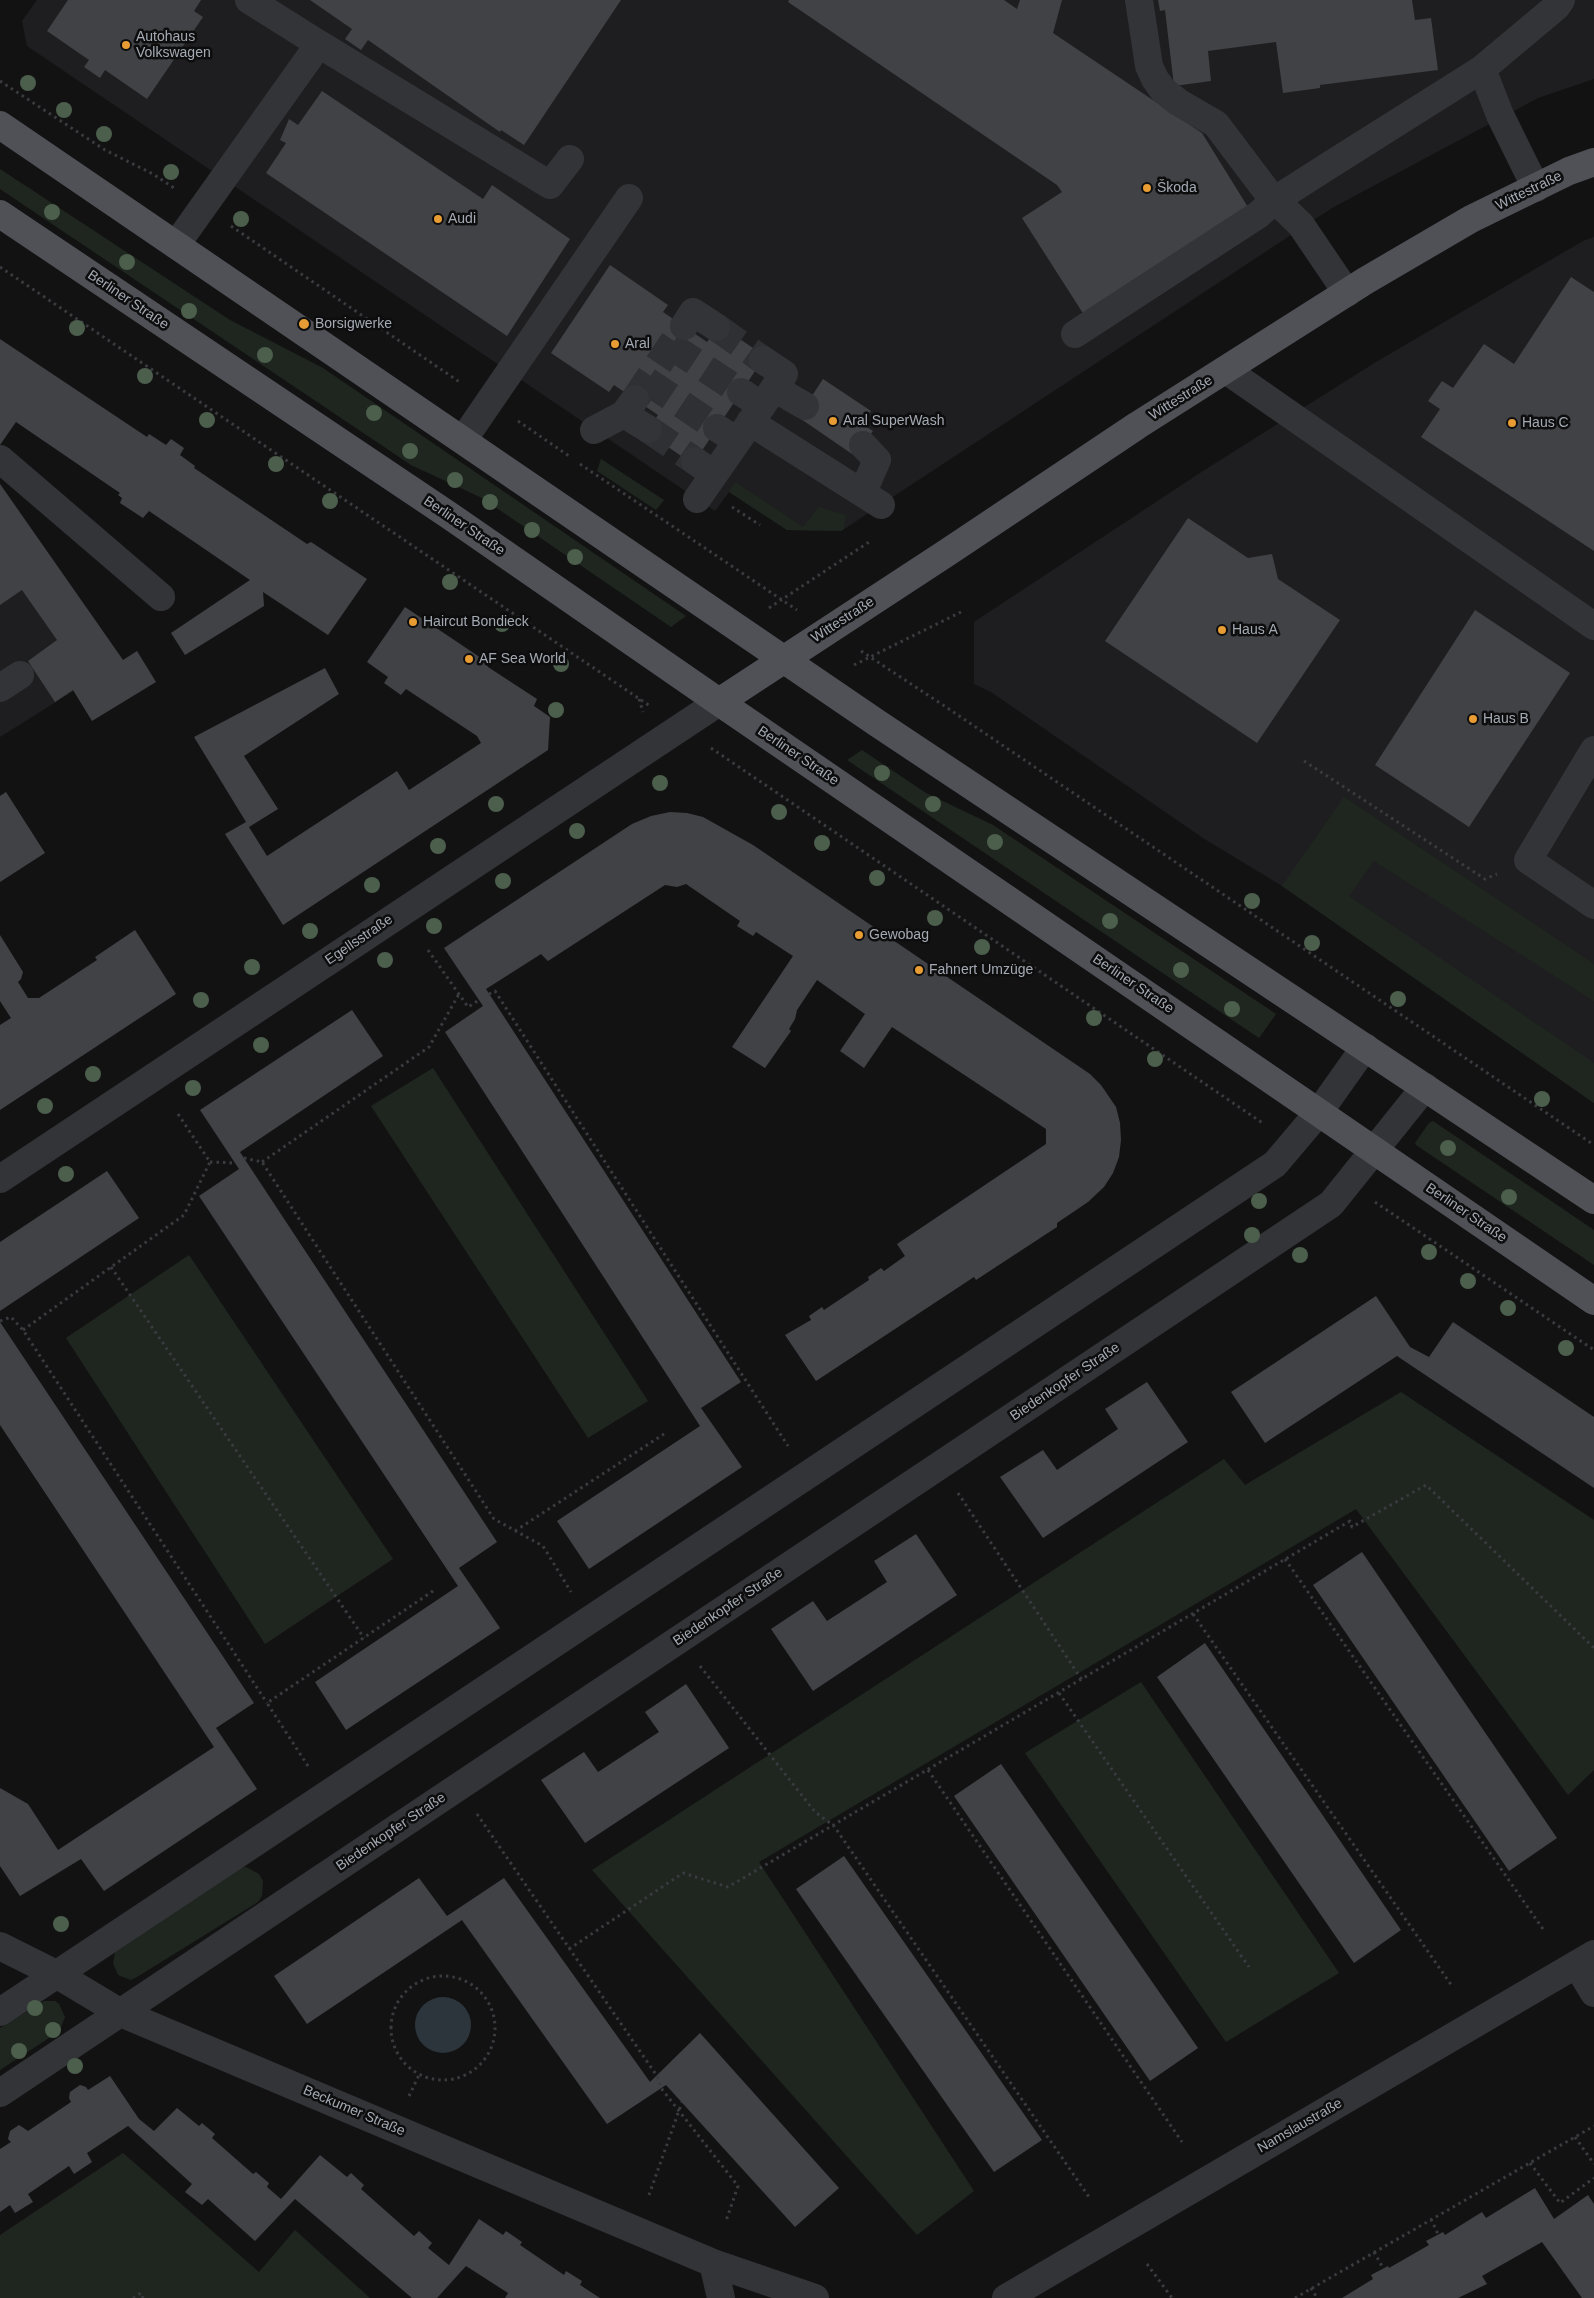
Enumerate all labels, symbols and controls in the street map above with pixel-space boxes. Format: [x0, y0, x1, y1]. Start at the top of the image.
place label: Autohaus Volkswagen [136, 29, 211, 62]
marker: Autohaus Volkswagen [120, 39, 132, 51]
street label: Wittestraße [1493, 168, 1565, 214]
place label: Škoda [1157, 180, 1197, 196]
marker: Škoda [1141, 182, 1153, 194]
place label: Audi [448, 211, 476, 227]
marker: Audi [432, 213, 444, 225]
street label: Berliner Straße [84, 267, 172, 333]
place label: Borsigwerke [315, 316, 392, 332]
marker: Borsigwerke [297, 317, 311, 331]
place label: Aral [625, 336, 650, 352]
marker: Aral [609, 338, 621, 350]
street label: Wittestraße [1146, 372, 1216, 424]
place label: Aral SuperWash [843, 413, 944, 429]
marker: Aral SuperWash [827, 415, 839, 427]
place label: Haus C [1522, 415, 1569, 431]
marker: Haus C [1506, 417, 1518, 429]
street label: Berliner Straße [420, 493, 508, 559]
street label: Wittestraße [808, 593, 878, 647]
place label: Haircut Bondieck [423, 614, 529, 630]
marker: Haircut Bondieck [407, 616, 419, 628]
place label: Haus A [1232, 622, 1278, 638]
marker: Haus A [1216, 624, 1228, 636]
place label: AF Sea World [479, 651, 566, 667]
marker: AF Sea World [463, 653, 475, 665]
place label: Haus B [1483, 711, 1529, 727]
marker: Haus B [1467, 713, 1479, 725]
street label: Berliner Straße [754, 723, 842, 789]
street label: Egellsstraße [322, 911, 396, 969]
place label: Gewobag [869, 927, 929, 943]
marker: Gewobag [853, 929, 865, 941]
street label: Berliner Straße [1089, 951, 1177, 1017]
place label: Fahnert Umzüge [929, 962, 1033, 978]
marker: Fahnert Umzüge [913, 964, 925, 976]
street label: Berliner Straße [1422, 1180, 1510, 1246]
street label: Biedenkopfer Straße [1007, 1339, 1123, 1425]
street label: Biedenkopfer Straße [670, 1564, 786, 1650]
street label: Biedenkopfer Straße [333, 1789, 449, 1875]
street label: Beckumer Straße [301, 2082, 407, 2140]
street label: Namslaustraße [1255, 2095, 1345, 2157]

